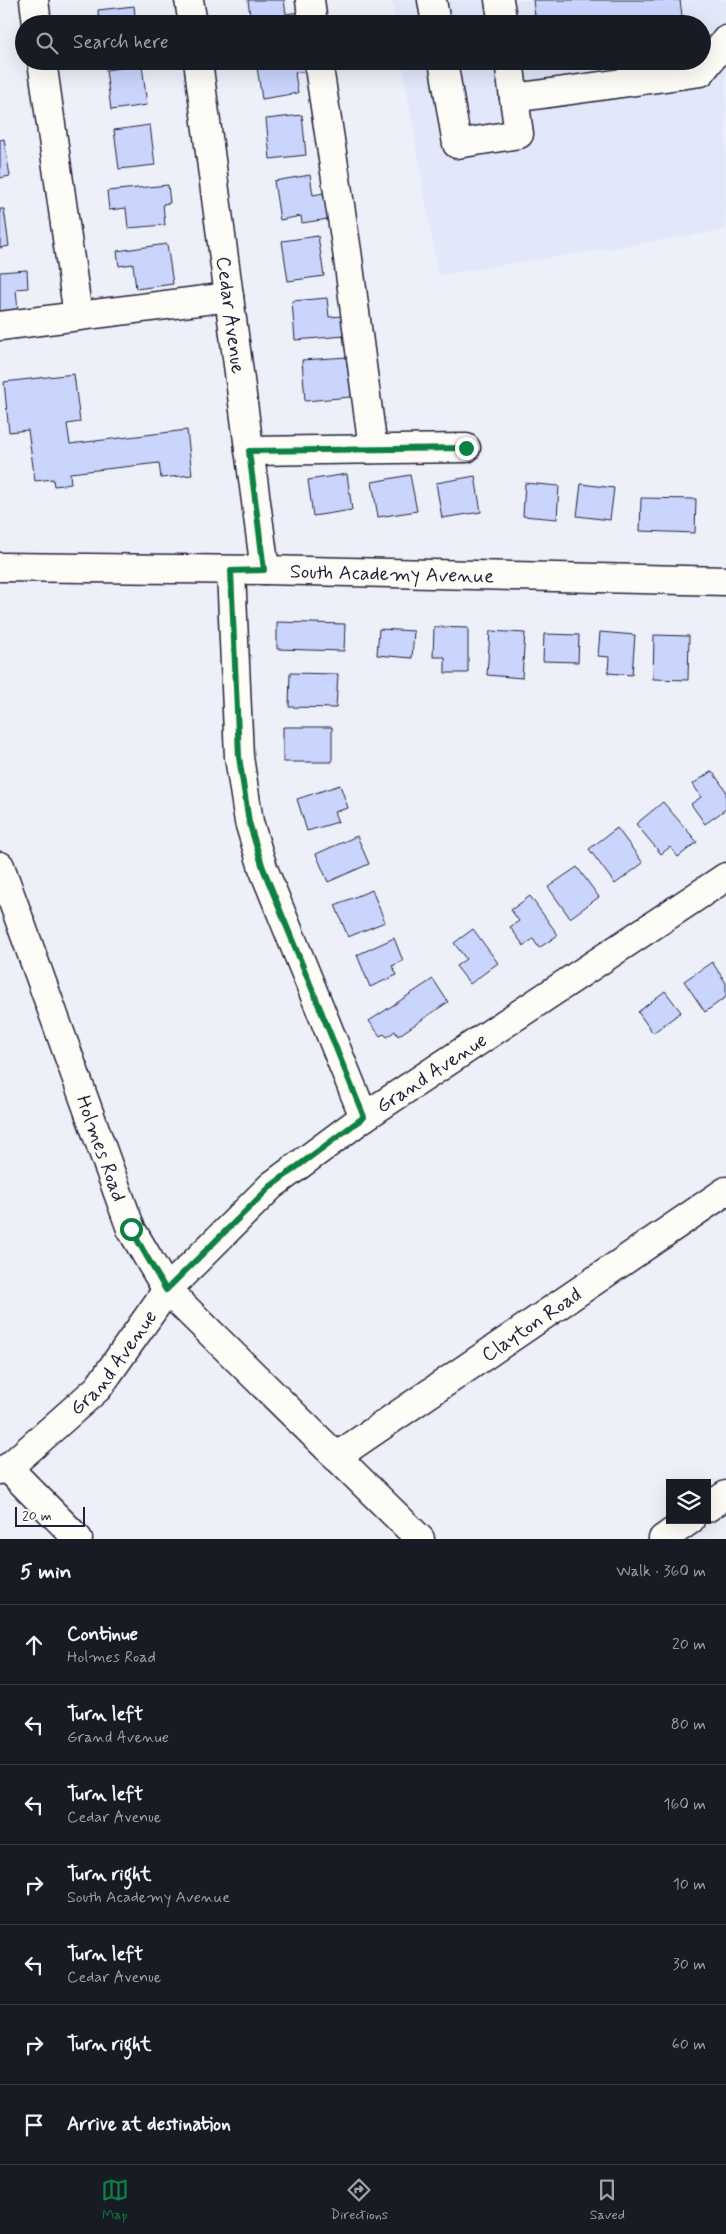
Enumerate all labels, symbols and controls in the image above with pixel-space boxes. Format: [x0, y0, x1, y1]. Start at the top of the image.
search box [15, 15, 711, 70]
icon: search [33, 29, 61, 57]
text: Search here [73, 30, 169, 55]
street label: Cedar Avenue [209, 255, 251, 375]
route end [455, 437, 478, 460]
street label: South Academy Avenue [290, 559, 494, 590]
street label: Grand Avenue [371, 1027, 493, 1120]
street label: Holmes Road [69, 1092, 132, 1206]
route start [120, 1218, 143, 1241]
street label: Clayton Road [477, 1282, 587, 1369]
street label: Grand Avenue [64, 1305, 164, 1422]
map controls [666, 1479, 711, 1524]
button: layers [666, 1479, 711, 1524]
scale bar [15, 1504, 85, 1527]
text: 20 m [22, 1507, 52, 1525]
text: 5 min [20, 1558, 72, 1586]
text: Walk · 360 m [616, 1561, 706, 1582]
text: Continue [67, 1622, 138, 1647]
icon: ahead [20, 1631, 48, 1659]
text: 20 m [672, 1634, 706, 1655]
text: Holmes Road [67, 1647, 156, 1668]
text: Turn left [67, 1702, 143, 1727]
icon: left [20, 1711, 48, 1739]
text: 80 m [671, 1714, 706, 1735]
text: Grand Avenue [67, 1727, 169, 1748]
text: Turn left [67, 1782, 143, 1807]
icon: left [20, 1791, 48, 1819]
text: 160 m [663, 1794, 706, 1815]
text: Cedar Avenue [67, 1807, 161, 1828]
text: Turn right [67, 1862, 151, 1887]
icon: right [20, 1871, 48, 1899]
text: 10 m [673, 1874, 706, 1895]
text: South Academy Avenue [67, 1887, 230, 1908]
text: Turn left [67, 1942, 143, 1967]
icon: left [20, 1951, 48, 1979]
text: 30 m [673, 1954, 706, 1975]
text: Cedar Avenue [67, 1967, 161, 1988]
icon: right [20, 2031, 48, 2059]
text: Turn right [67, 2032, 151, 2057]
text: 60 m [672, 2034, 706, 2055]
icon: arrive [20, 2111, 48, 2139]
text: Arrive at destination [67, 2112, 231, 2137]
tab: Map [101, 2176, 129, 2224]
tab: Directions [331, 2176, 388, 2224]
tab: Saved [590, 2176, 625, 2224]

